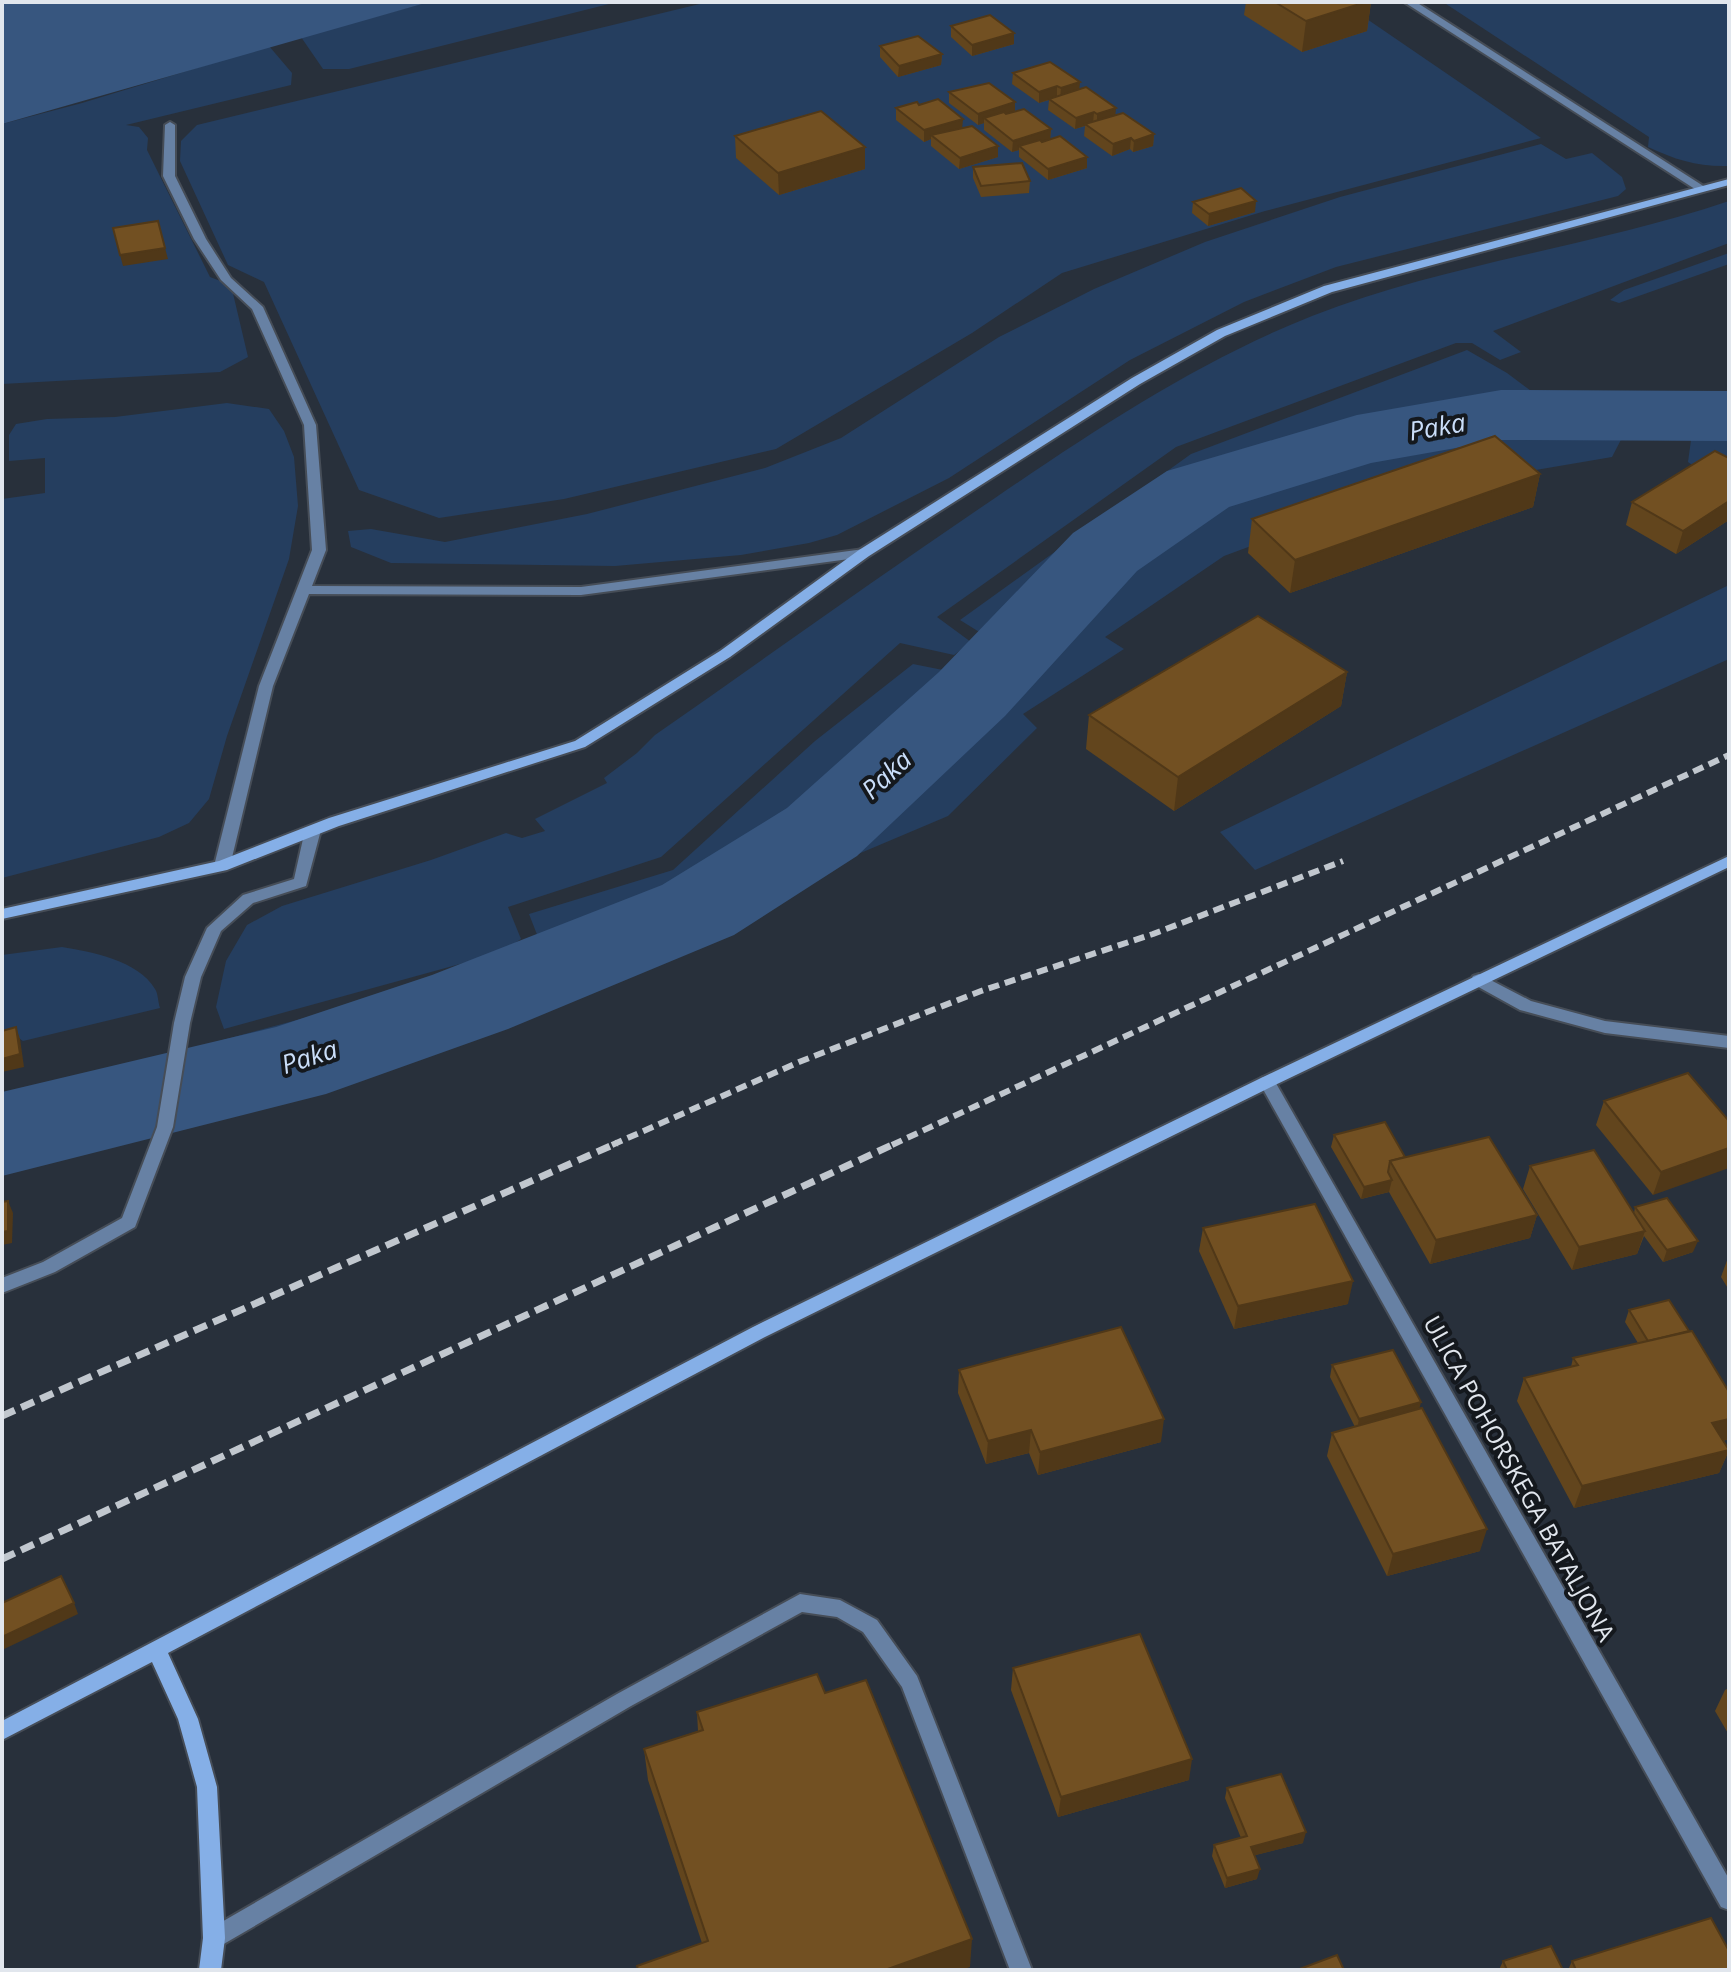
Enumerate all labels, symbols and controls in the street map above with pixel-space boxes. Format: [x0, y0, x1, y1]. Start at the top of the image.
water label: Paka [1406, 403, 1468, 449]
water label: Paka [853, 741, 919, 807]
water label: Paka [276, 1030, 342, 1082]
street label: ULICA POHORSKEGA BATALJONA [1416, 1309, 1624, 1647]

